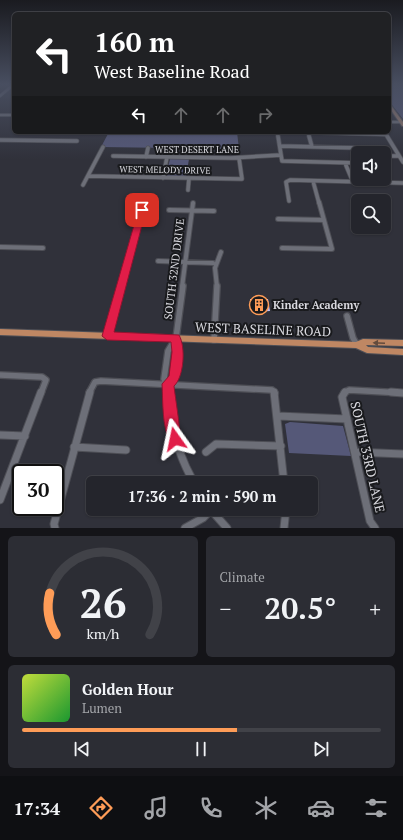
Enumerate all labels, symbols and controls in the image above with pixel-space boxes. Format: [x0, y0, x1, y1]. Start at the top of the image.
text: 160 m [94, 23, 175, 60]
icon: left [28, 28, 80, 80]
text: West Baseline Road [94, 59, 250, 83]
icon: left [128, 104, 150, 126]
icon: ahead [170, 104, 192, 126]
icon: ahead [212, 104, 234, 126]
icon: right [254, 104, 276, 126]
street label: WEST DESERT LANE [155, 144, 239, 156]
map controls [351, 146, 391, 234]
button: sound [351, 146, 391, 186]
street label: WEST MELODY DRIVE [119, 163, 211, 177]
pin [125, 193, 159, 227]
button: search [351, 194, 391, 234]
icon: arrive [131, 199, 153, 221]
street label: SOUTH 32ND DRIVE [161, 218, 187, 320]
building icon: Kinder Academy [248, 294, 270, 316]
place label: Kinder Academy [273, 298, 359, 312]
street label: WEST BASELINE ROAD [195, 318, 331, 340]
one-way arrow [373, 339, 386, 346]
street label: SOUTH 33RD LANE [346, 400, 390, 514]
position arrow [154, 418, 196, 460]
speed limit sign: 30 [12, 464, 64, 516]
text: 17:36 · 2 min · 590 m [128, 486, 276, 506]
text: Climate [220, 568, 265, 586]
text: 26 [79, 574, 126, 629]
text: 20.5° [264, 588, 336, 628]
text: − [220, 594, 231, 623]
text: + [369, 594, 381, 623]
text: km/h [86, 623, 120, 642]
text: Golden Hour [82, 679, 174, 699]
text: Lumen [82, 699, 122, 717]
icon: previous [71, 738, 93, 760]
icon: pause [190, 738, 212, 760]
icon: next [310, 738, 332, 760]
icon: directions [87, 794, 115, 822]
icon: music [142, 794, 170, 822]
icon: phone [197, 794, 225, 822]
icon: climate [252, 794, 280, 822]
icon: car [307, 794, 335, 822]
icon: filters [362, 794, 390, 822]
text: 17:34 [13, 796, 60, 820]

